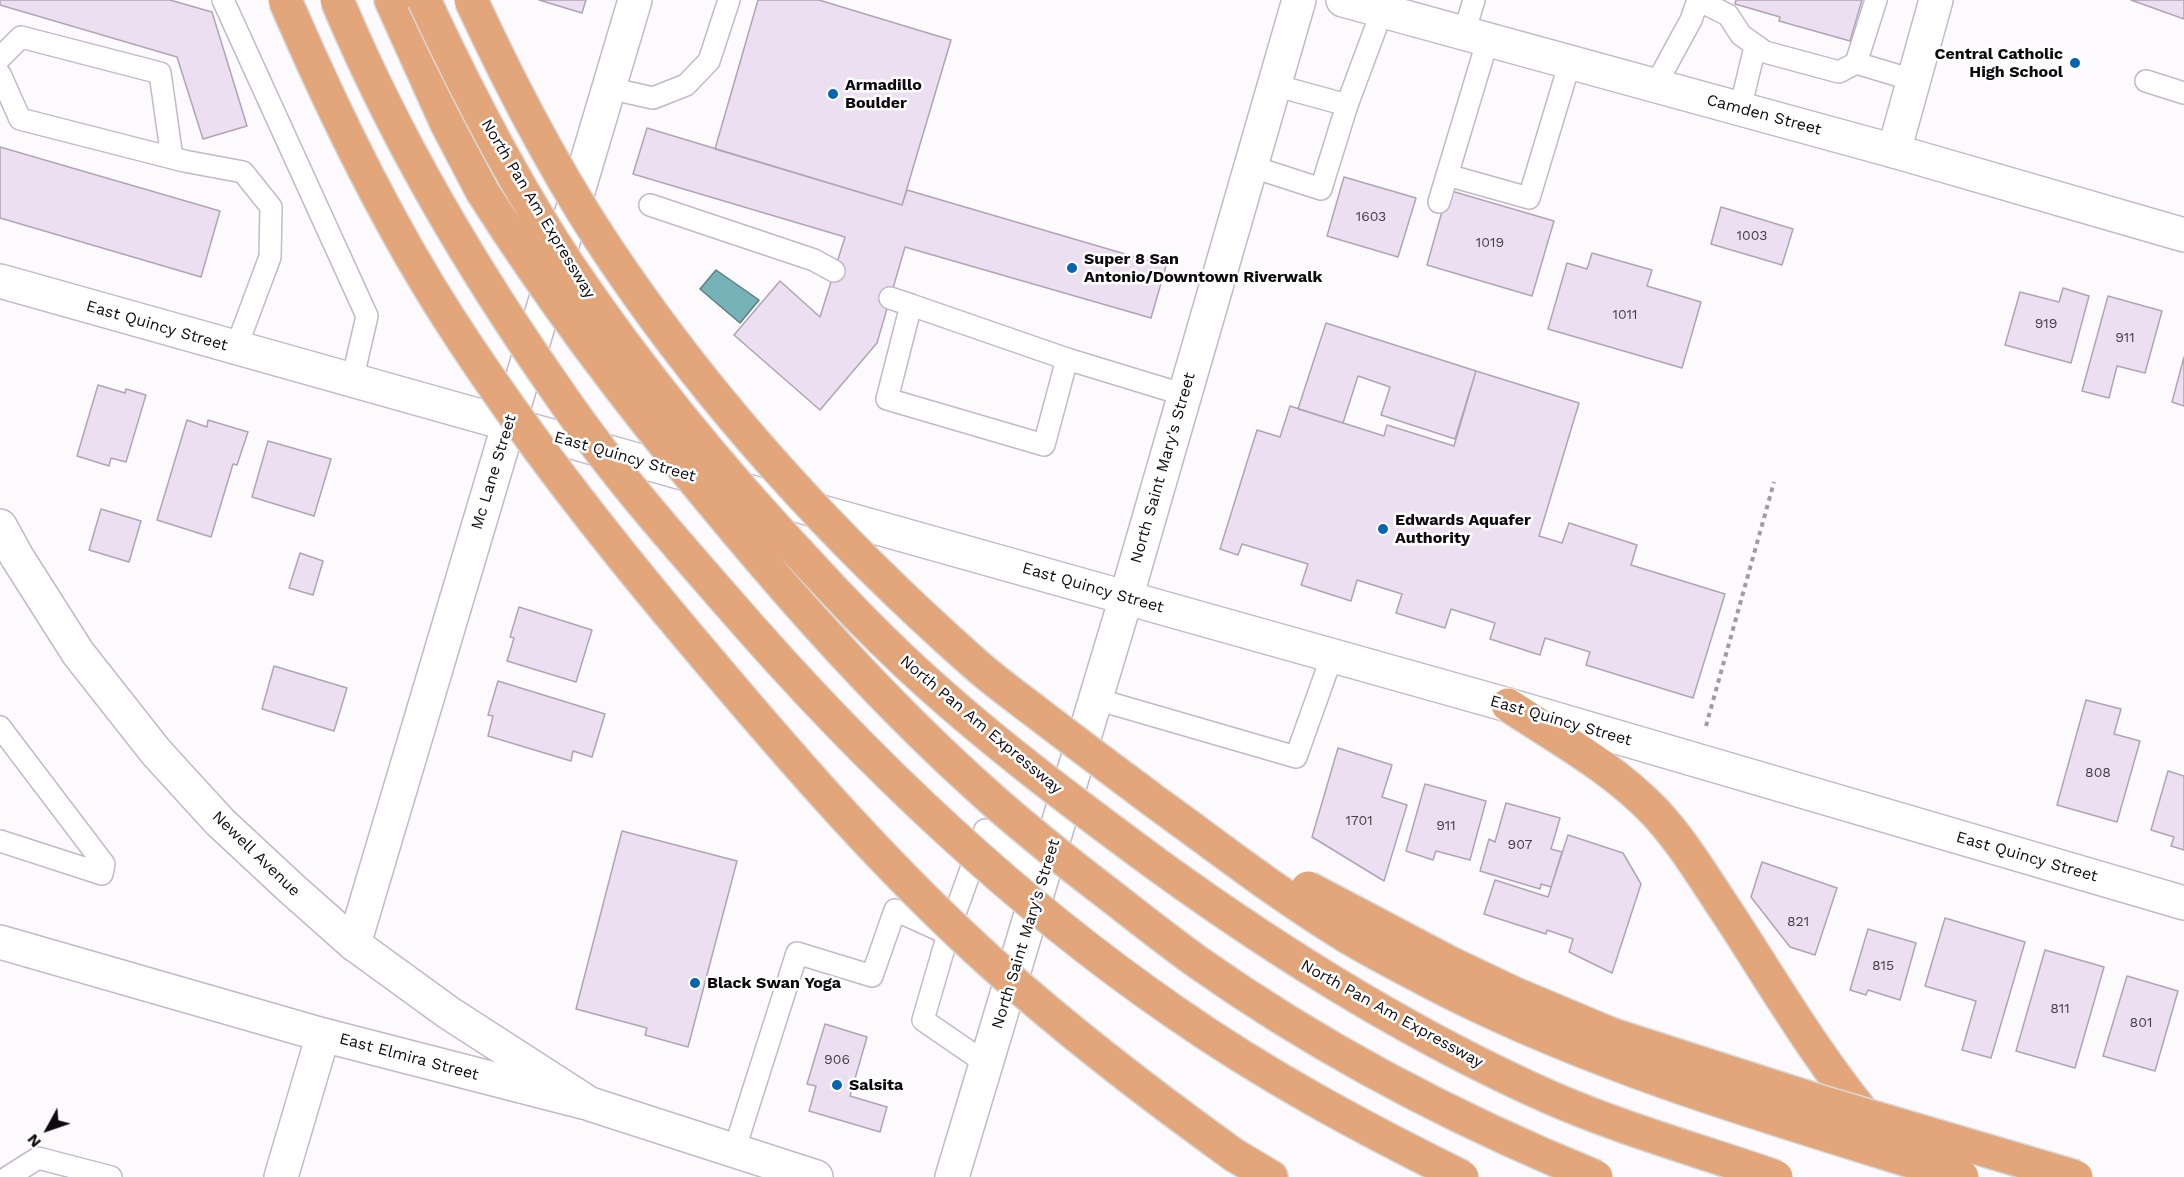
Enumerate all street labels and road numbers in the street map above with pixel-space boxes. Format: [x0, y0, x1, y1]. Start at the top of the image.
street label: Camden Street [1704, 90, 1824, 140]
street label: North Pan Am Expressway [477, 116, 599, 302]
street label: East Quincy Street [84, 297, 230, 355]
street label: North Saint Mary's Street [1127, 370, 1199, 566]
street label: Mc Lane Street [467, 412, 521, 532]
street label: East Quincy Street [552, 428, 698, 486]
street label: East Quincy Street [1020, 559, 1166, 617]
street label: North Pan Am Expressway [896, 652, 1066, 798]
street label: East Quincy Street [1488, 692, 1634, 750]
street label: Newell Avenue [208, 807, 304, 901]
street label: East Quincy Street [1954, 828, 2100, 886]
street label: North Saint Mary's Street [988, 837, 1064, 1031]
street label: North Pan Am Expressway [1297, 956, 1487, 1072]
street label: East Elmira Street [337, 1029, 481, 1085]

